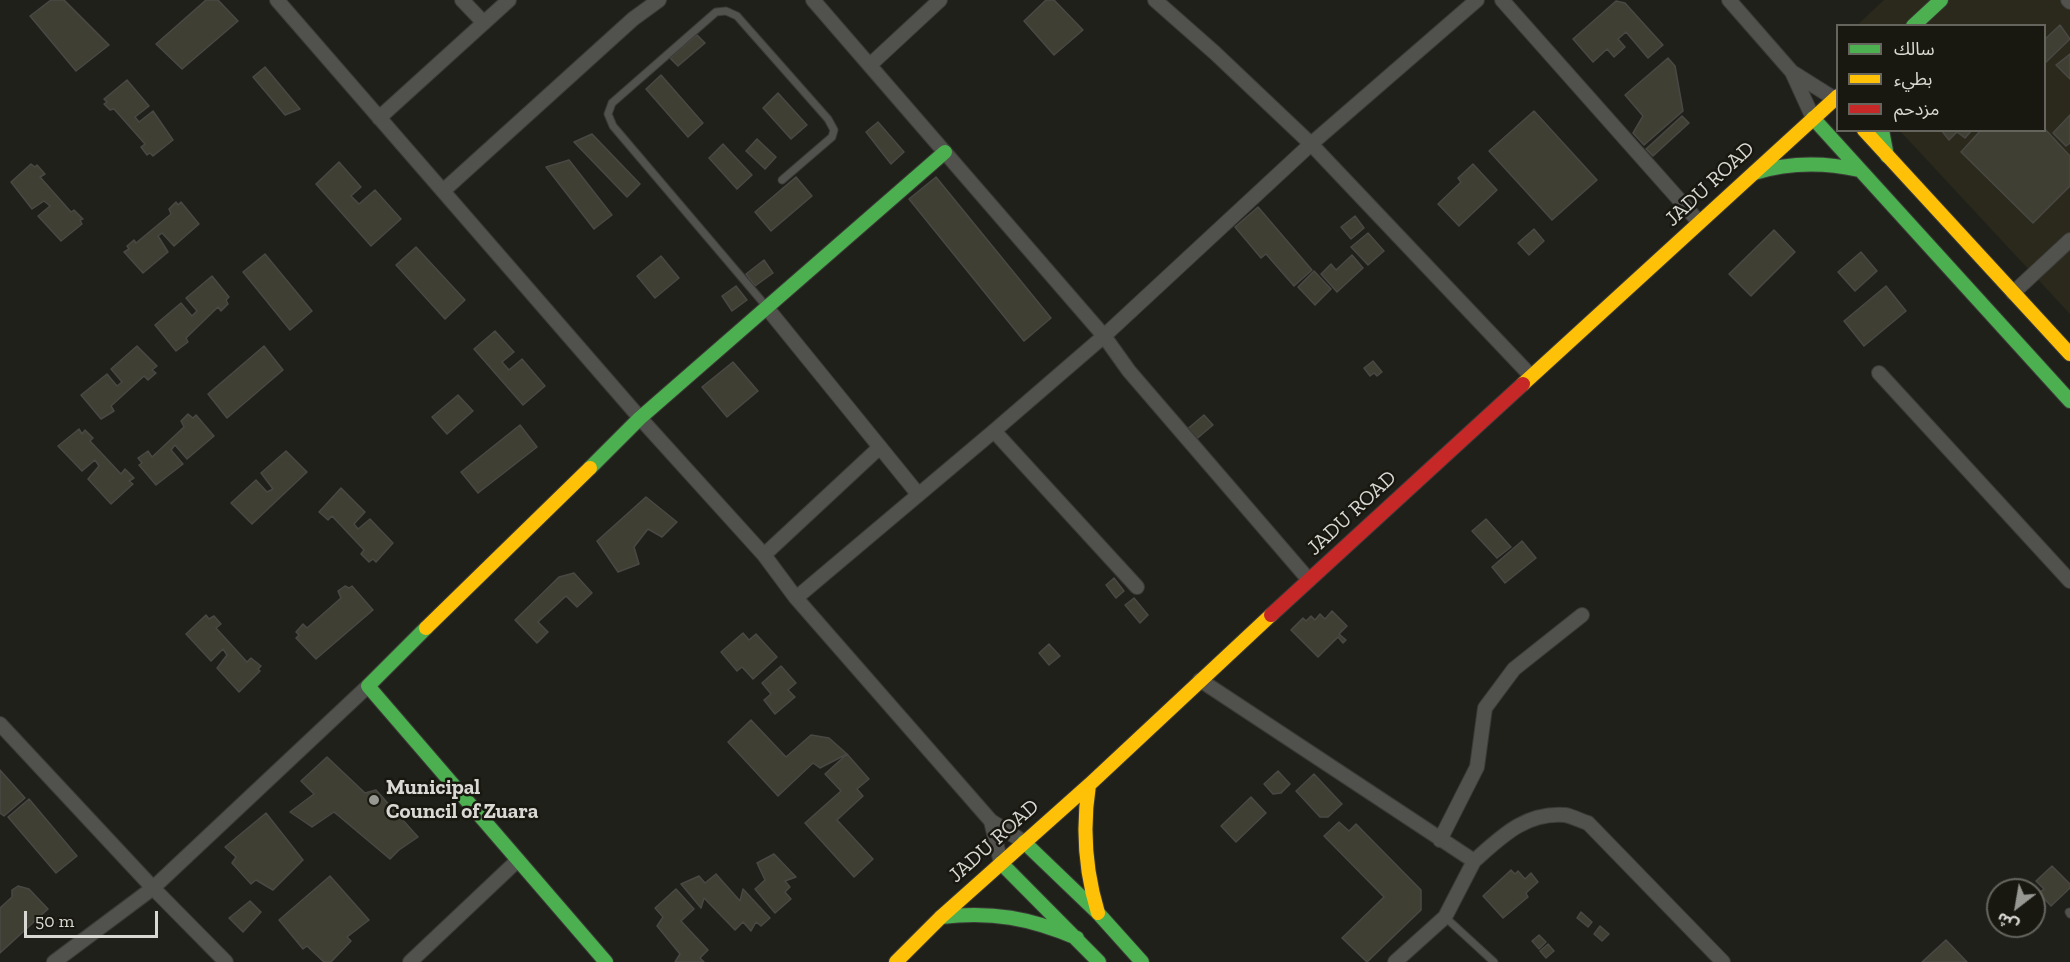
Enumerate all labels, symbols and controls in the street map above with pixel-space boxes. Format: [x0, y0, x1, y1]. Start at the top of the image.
legend [1836, 24, 2046, 132]
text: سالك [1894, 38, 1935, 60]
text: بطيء [1894, 68, 1932, 90]
text: مزدحم [1894, 98, 1939, 120]
street label: JADU ROAD [1660, 136, 1760, 232]
street label: JADU ROAD [1302, 465, 1402, 561]
place label: Municipal Council of Zuara [386, 775, 538, 825]
marker: Municipal Council of Zuara [367, 793, 381, 807]
street label: JADU ROAD [944, 794, 1044, 888]
north arrow [1986, 878, 2046, 938]
scale bar [27, 899, 160, 937]
text: ش [1993, 908, 2022, 936]
text: 50 m [35, 910, 74, 932]

